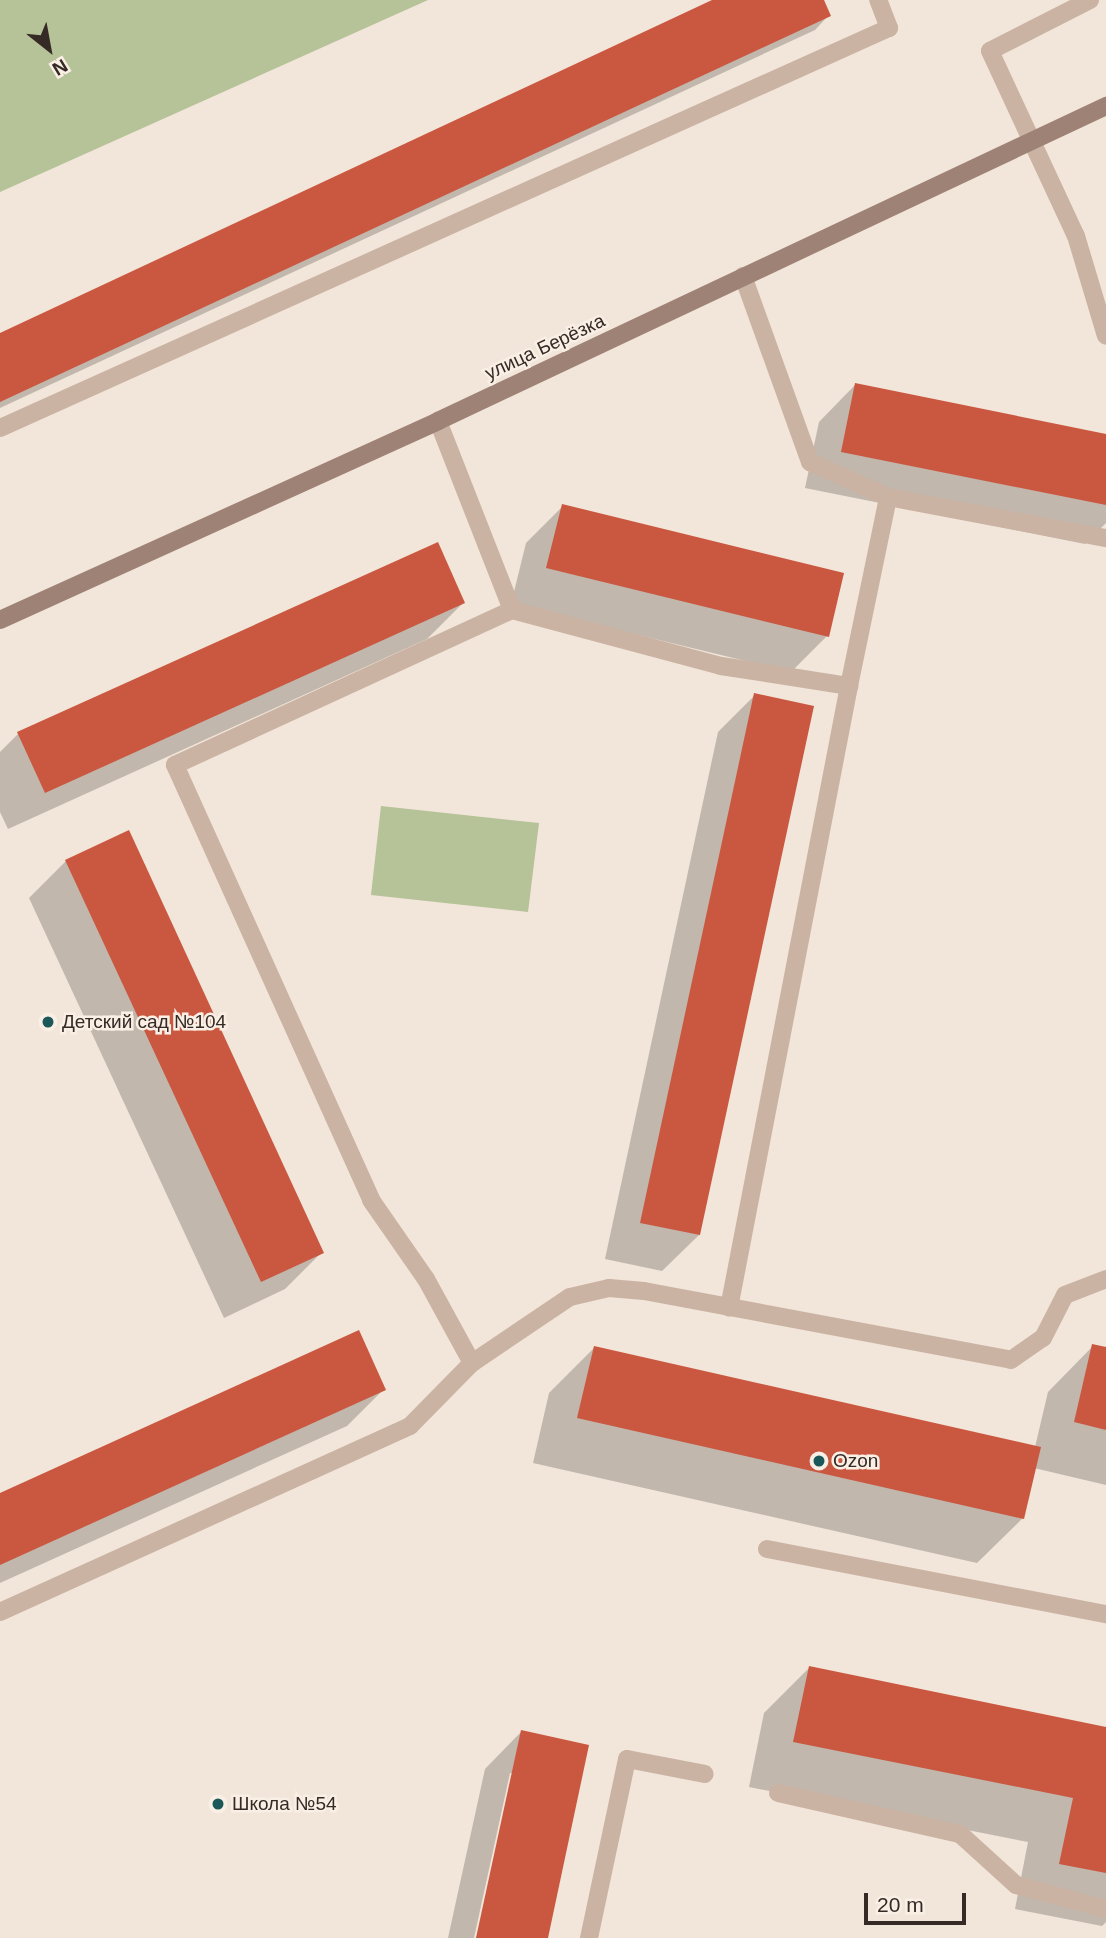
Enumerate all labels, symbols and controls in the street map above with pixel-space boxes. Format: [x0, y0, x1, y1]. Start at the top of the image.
north arrow [14, 14, 84, 84]
text: N [49, 55, 71, 80]
street label: улица Берёзка [481, 309, 609, 385]
place label: Детский сад №104 [62, 1011, 226, 1033]
marker: Детский сад №104 [40, 1014, 56, 1030]
place label: Ozon [833, 1450, 878, 1472]
marker: Ozon [811, 1453, 827, 1469]
place label: Школа №54 [232, 1793, 337, 1815]
marker: Школа №54 [210, 1796, 226, 1812]
scale bar [868, 1878, 970, 1922]
text: 20 m [877, 1893, 924, 1916]

